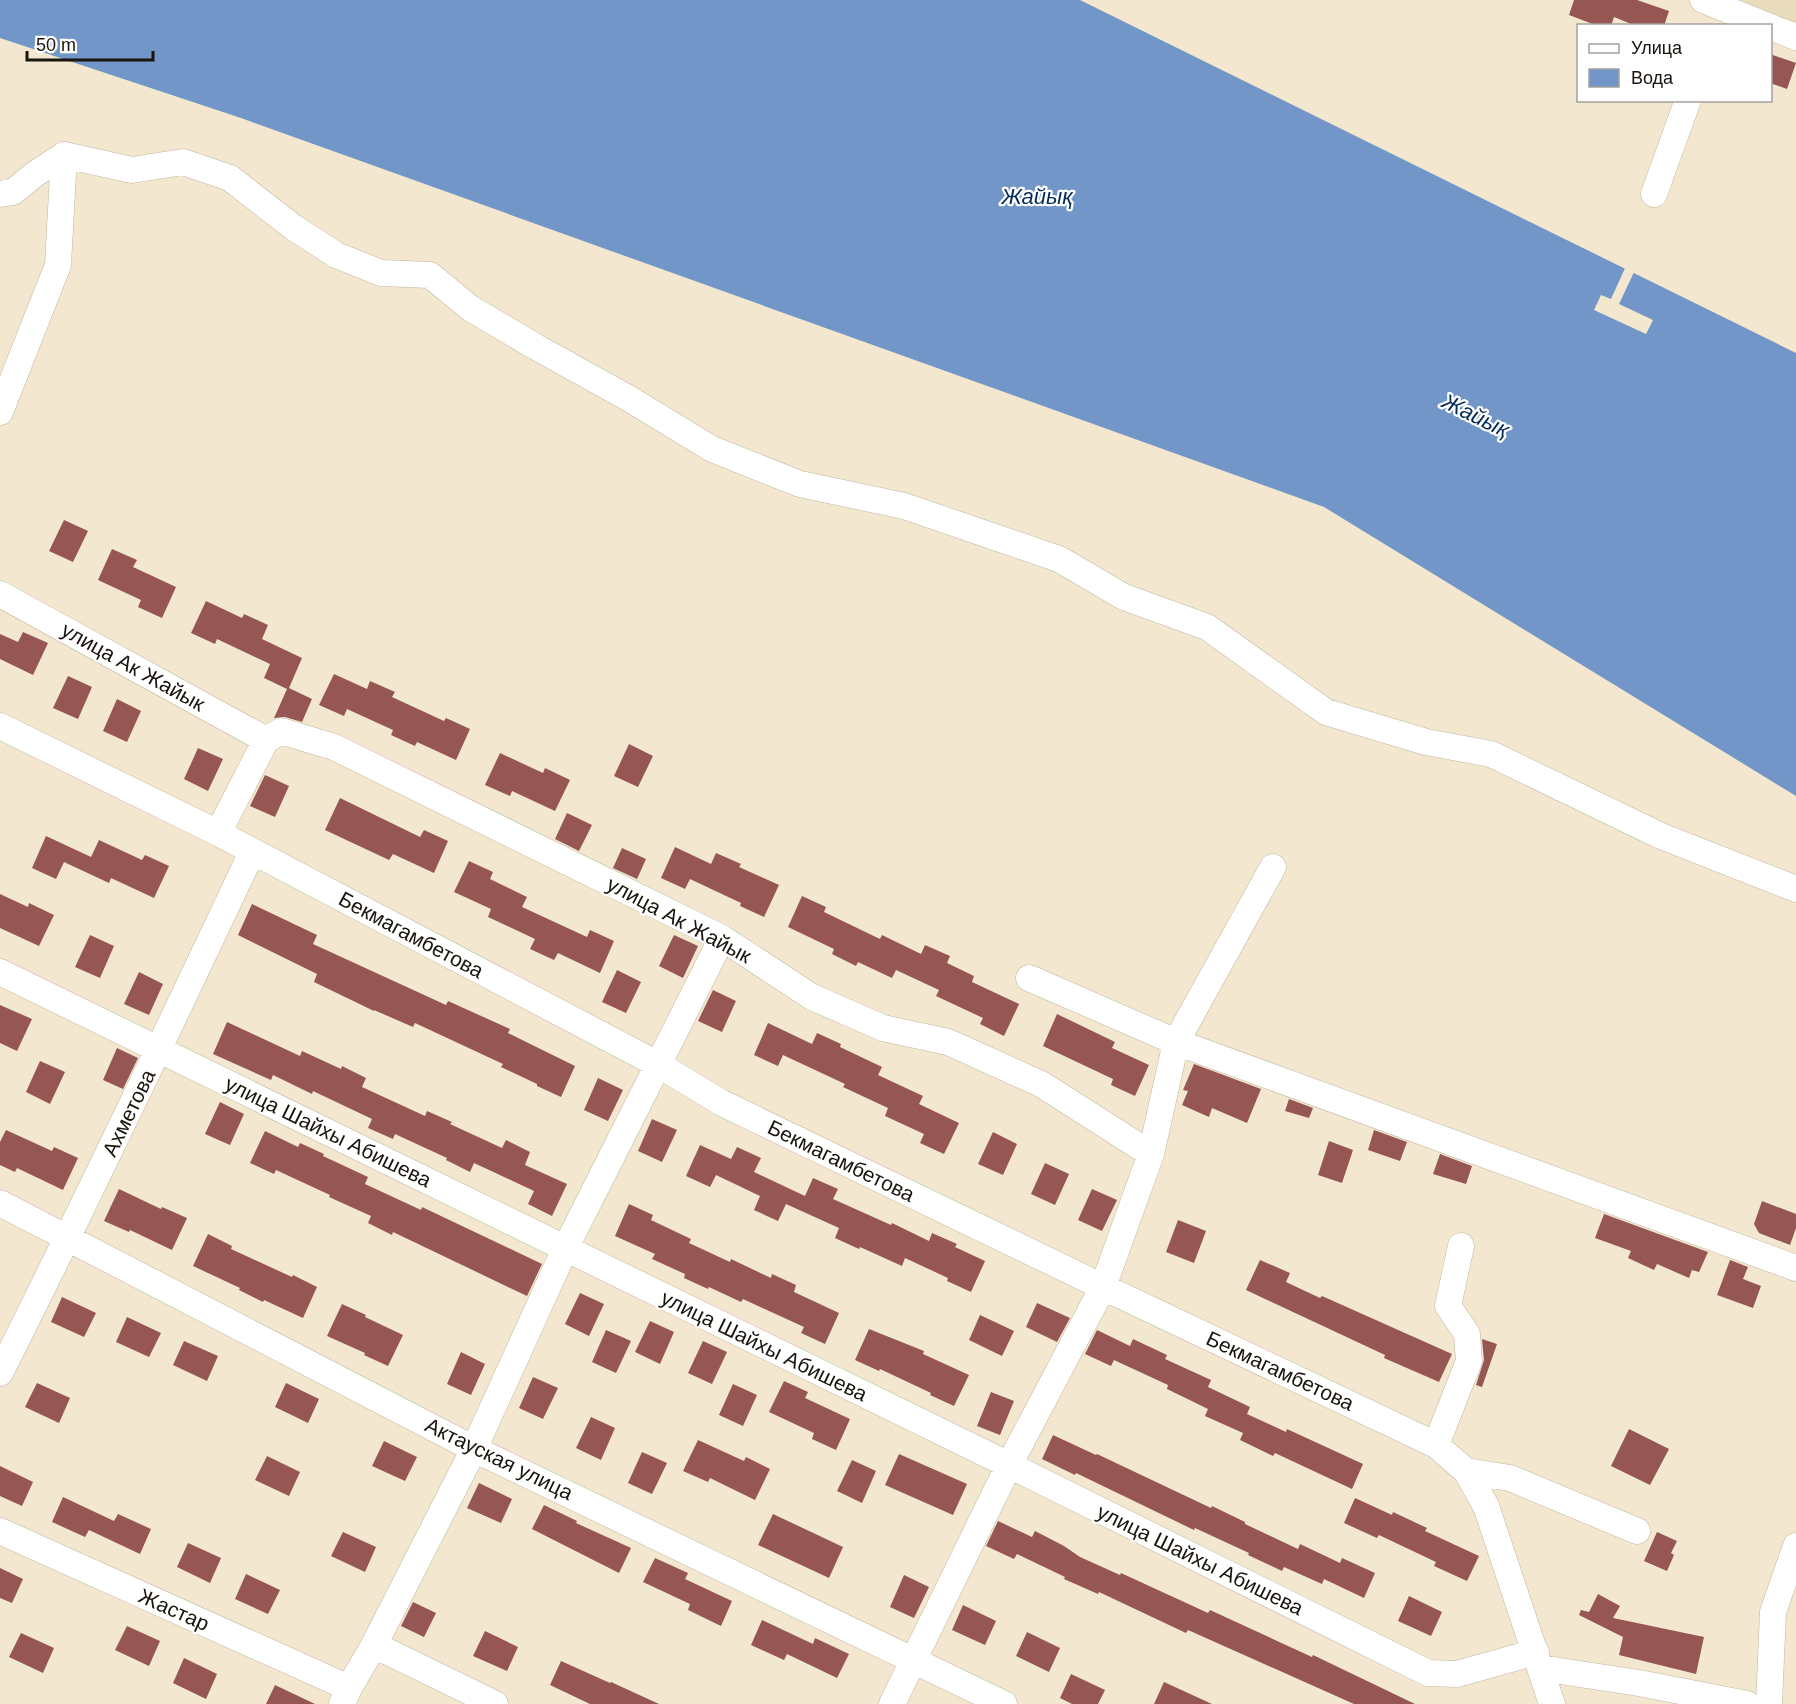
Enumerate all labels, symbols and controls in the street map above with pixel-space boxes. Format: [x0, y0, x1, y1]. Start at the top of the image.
scale bar [27, 24, 153, 62]
legend [1577, 24, 1772, 102]
text: 50 m [36, 35, 76, 55]
text: Улица [1631, 38, 1683, 58]
text: Вода [1631, 68, 1674, 88]
water label: Жайық [1000, 184, 1074, 209]
water label: Жайық [1437, 388, 1515, 443]
street label: улица Ак Жайык [58, 618, 209, 716]
street label: улица Ак Жайык [603, 872, 756, 968]
street label: Бекмагамбетова [335, 887, 488, 982]
street label: Ахметова [98, 1065, 160, 1160]
street label: улица Шайхы Абишева [221, 1072, 435, 1192]
street label: Бекмагамбетова [764, 1115, 919, 1206]
street label: улица Шайхы Абишева [657, 1286, 871, 1406]
street label: Бекмагамбетова [1203, 1326, 1358, 1415]
street label: Актауская улица [422, 1413, 577, 1504]
street label: улица Шайхы Абишева [1093, 1500, 1307, 1620]
street label: Жастар [135, 1584, 213, 1635]

